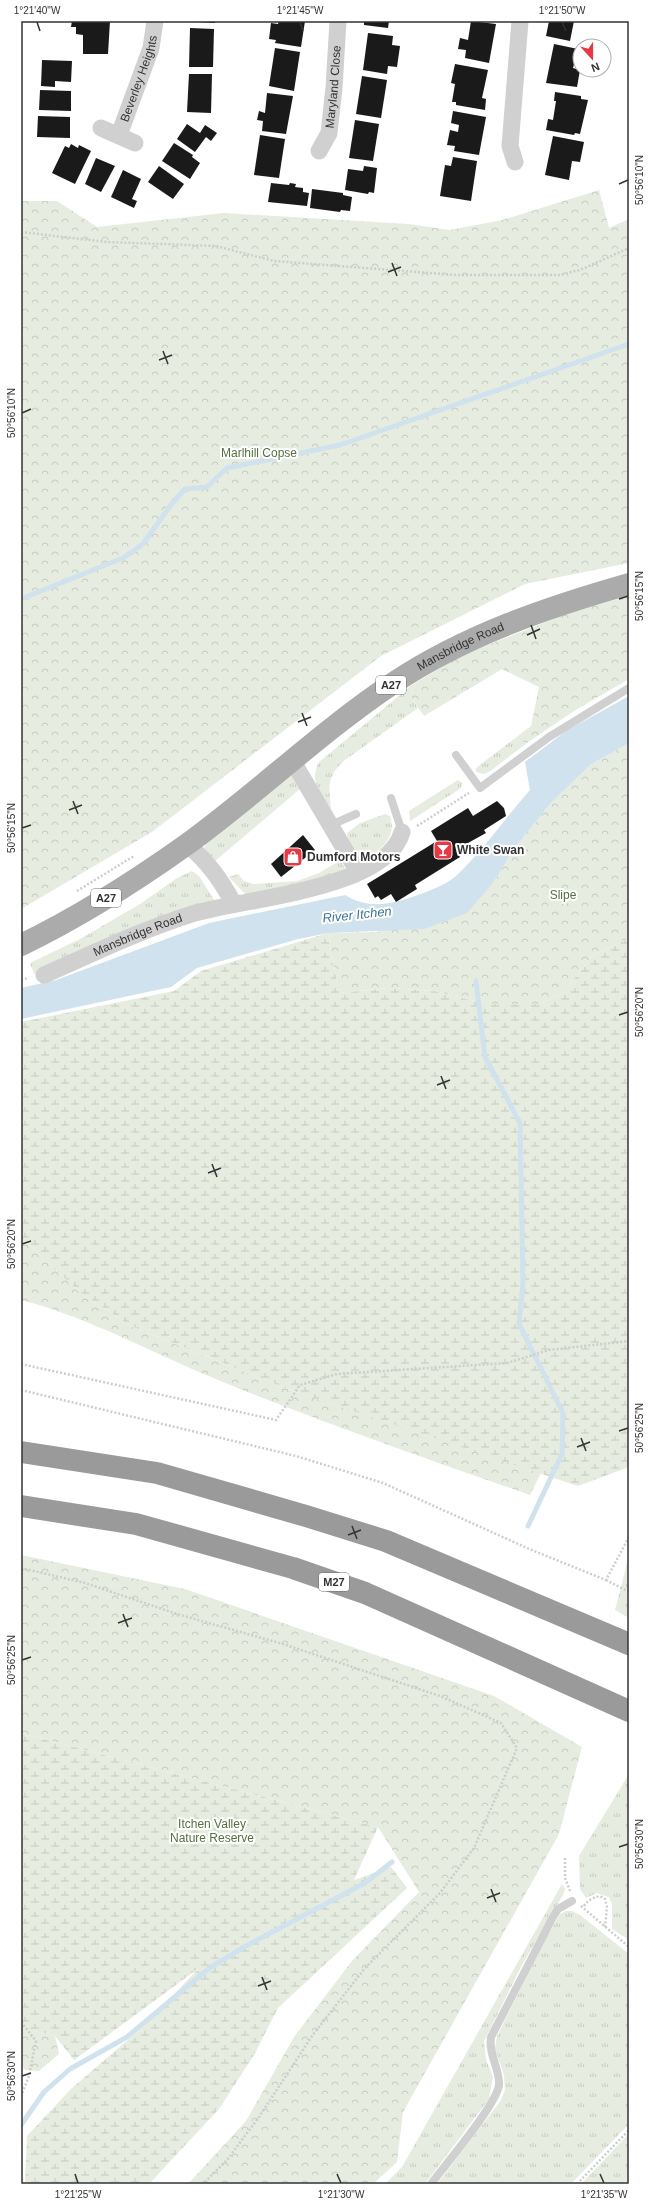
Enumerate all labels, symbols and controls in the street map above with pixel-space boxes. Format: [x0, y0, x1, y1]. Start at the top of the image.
text: 1°21'40"W [14, 5, 61, 16]
text: 1°21'45"W [277, 5, 324, 16]
text: 1°21'50"W [539, 5, 586, 16]
street label: Beverley Heights [117, 34, 160, 124]
north arrow [572, 38, 612, 78]
street label: Maryland Close [323, 44, 344, 129]
text: N [590, 60, 601, 74]
text: 50°56'10"N [634, 155, 645, 205]
text: 50°56'10"N [6, 388, 17, 438]
park label: Marlhill Copse [221, 446, 297, 460]
text: 50°56'15"N [634, 571, 645, 621]
street label: Mansbridge Road [415, 620, 506, 674]
road number: A27 [376, 676, 406, 694]
text: 50°56'15"N [6, 803, 17, 853]
bar icon: White Swan [432, 839, 454, 861]
place label: White Swan [457, 843, 524, 857]
shop icon: Dumford Motors [282, 846, 304, 868]
place label: Dumford Motors [307, 850, 401, 864]
park label: Slipe [550, 888, 577, 902]
road number: A27 [91, 889, 121, 907]
water label: River Itchen [322, 903, 392, 926]
street label: Mansbridge Road [91, 911, 184, 959]
text: 50°56'20"N [634, 987, 645, 1037]
text: 50°56'20"N [6, 1219, 17, 1269]
text: 50°56'25"N [634, 1403, 645, 1453]
road number: M27 [319, 1573, 349, 1591]
text: 50°56'25"N [6, 1635, 17, 1685]
park label: Itchen Valley Nature Reserve [170, 1817, 254, 1845]
text: 50°56'30"N [634, 1819, 645, 1869]
text: 50°56'30"N [6, 2051, 17, 2101]
text: 1°21'25"W [55, 2189, 102, 2200]
text: 1°21'30"W [318, 2189, 365, 2200]
text: 1°21'35"W [581, 2189, 628, 2200]

